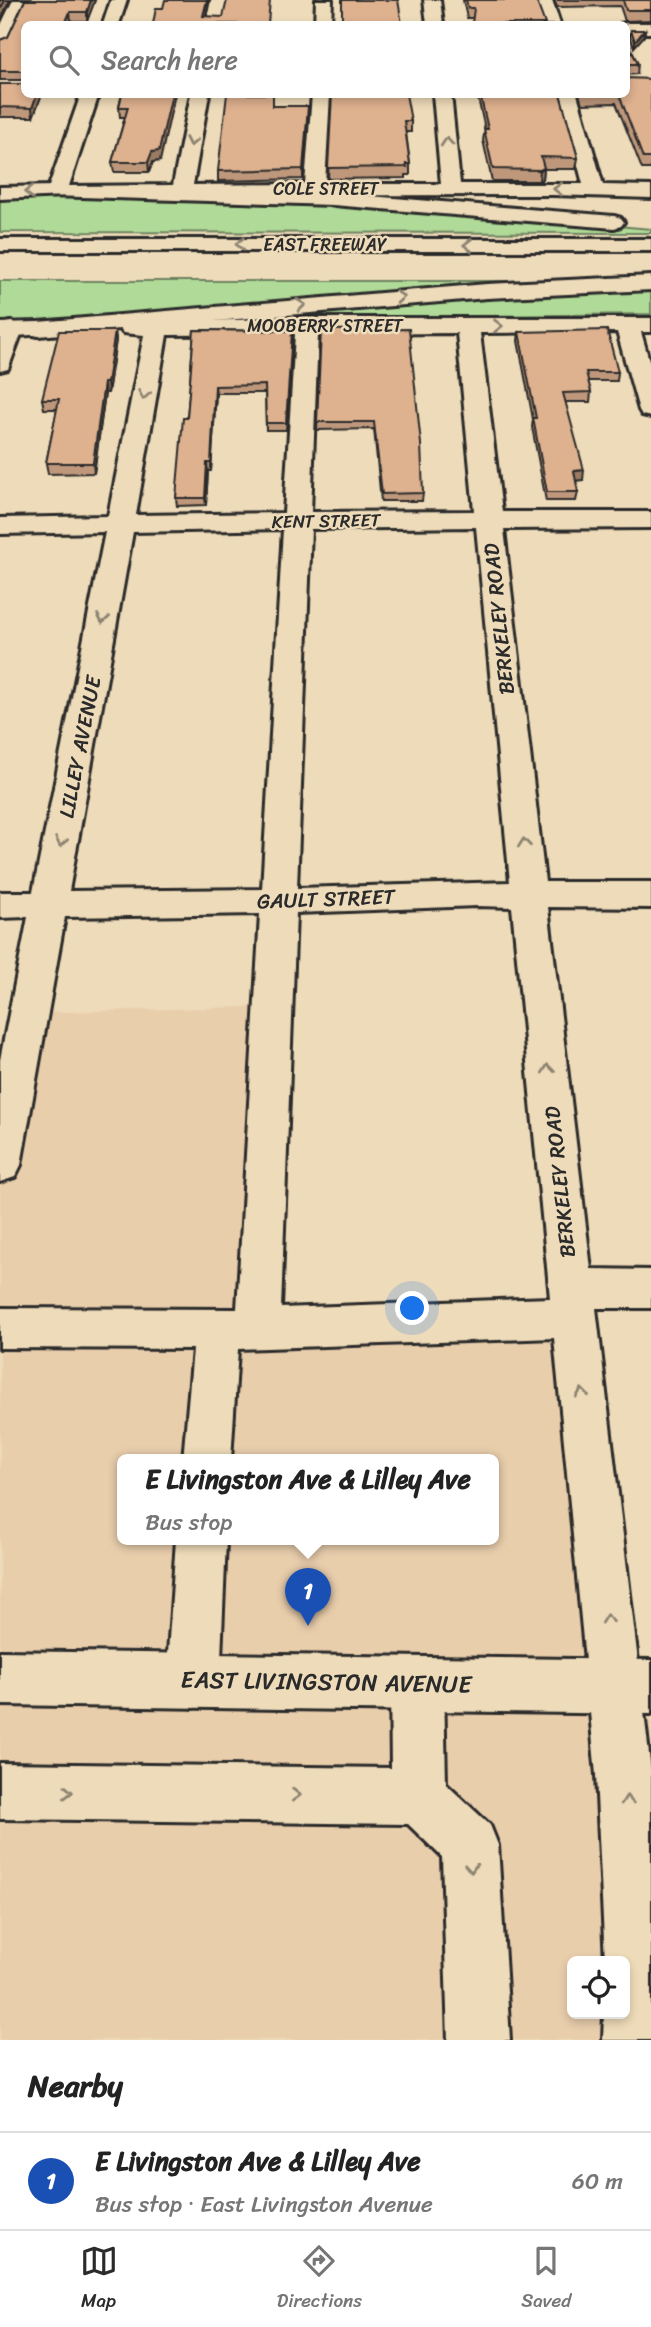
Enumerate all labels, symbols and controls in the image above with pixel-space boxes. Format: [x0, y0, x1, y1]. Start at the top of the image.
search box [21, 21, 630, 98]
text: Search here [101, 37, 238, 83]
icon: search [45, 41, 83, 79]
one-way arrow [184, 136, 199, 148]
one-way arrow [440, 136, 455, 147]
street label: COLE STREET [273, 173, 380, 205]
one-way arrow [553, 181, 563, 197]
one-way arrow [23, 184, 33, 200]
street label: EAST FREEWAY [263, 229, 388, 261]
one-way arrow [235, 236, 245, 252]
one-way arrow [462, 237, 473, 253]
one-way arrow [395, 290, 406, 305]
one-way arrow [296, 298, 307, 313]
street label: MOOBERRY STREET [247, 310, 404, 342]
one-way arrow [493, 318, 504, 334]
one-way arrow [138, 389, 153, 401]
street label: KENT STREET [271, 504, 382, 538]
street label: BERKELEY ROAD [472, 541, 526, 696]
one-way arrow [97, 613, 112, 625]
street label: LILLEY AVENUE [48, 671, 113, 821]
one-way arrow [55, 836, 70, 848]
one-way arrow [516, 837, 531, 849]
street label: GAULT STREET [256, 878, 397, 920]
one-way arrow [540, 1063, 555, 1075]
street label: BERKELEY ROAD [533, 1104, 587, 1259]
your location [395, 1291, 429, 1325]
one-way arrow [575, 1387, 590, 1398]
popup [117, 1454, 499, 1545]
text: E Livingston Ave & Lilley Ave [145, 1456, 471, 1502]
text: Bus stop [145, 1502, 232, 1543]
pin: 1 [285, 1568, 331, 1626]
one-way arrow [599, 1613, 614, 1625]
street label: EAST LIVINGSTON AVENUE [180, 1658, 473, 1706]
one-way arrow [63, 1784, 74, 1799]
one-way arrow [291, 1787, 301, 1803]
one-way arrow [620, 1795, 635, 1806]
one-way arrow [463, 1862, 478, 1873]
map controls [567, 1956, 630, 2019]
button: locate [567, 1956, 630, 2019]
text: Nearby [28, 2059, 123, 2113]
text: E Livingston Ave & Lilley Ave [95, 2138, 421, 2184]
text: 1 [46, 2161, 56, 2202]
text: 60 m [572, 2161, 623, 2202]
text: Bus stop · East Livingston Avenue [95, 2184, 433, 2225]
tab: Map [80, 2242, 118, 2317]
tab: Directions [277, 2242, 362, 2317]
tab: Saved [521, 2242, 571, 2317]

